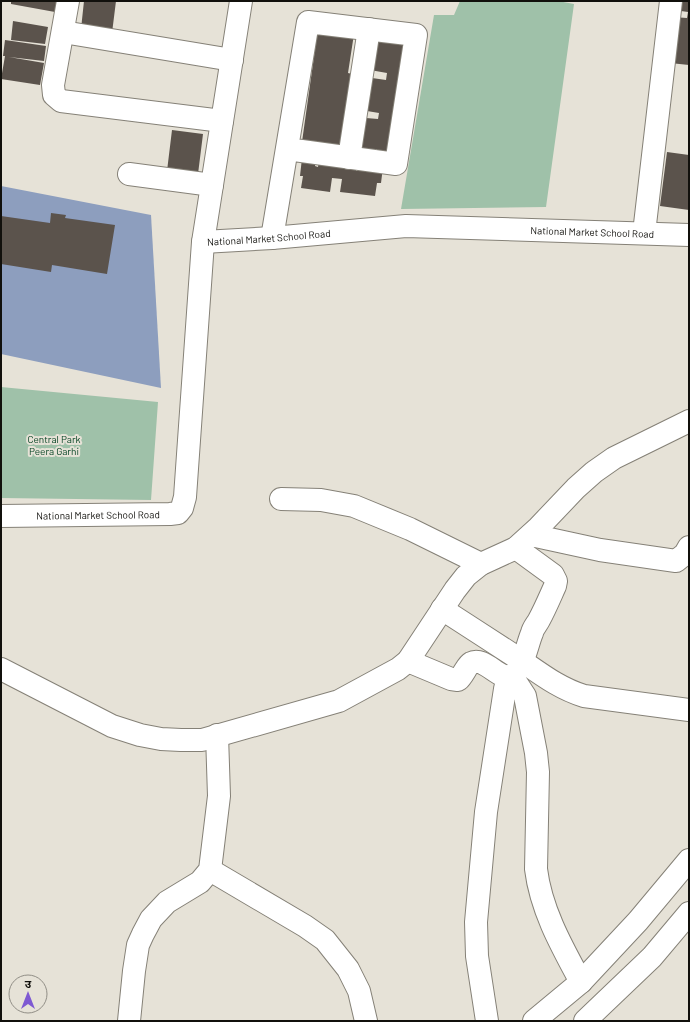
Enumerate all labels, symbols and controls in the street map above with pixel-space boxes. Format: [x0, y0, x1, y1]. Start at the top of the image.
street label: National Market School Road [530, 224, 654, 240]
street label: National Market School Road [207, 227, 331, 248]
park label: Central Park Peera Garhi [27, 433, 81, 457]
street label: National Market School Road [36, 508, 160, 522]
north arrow [8, 974, 48, 1014]
text: उ [25, 977, 32, 990]

